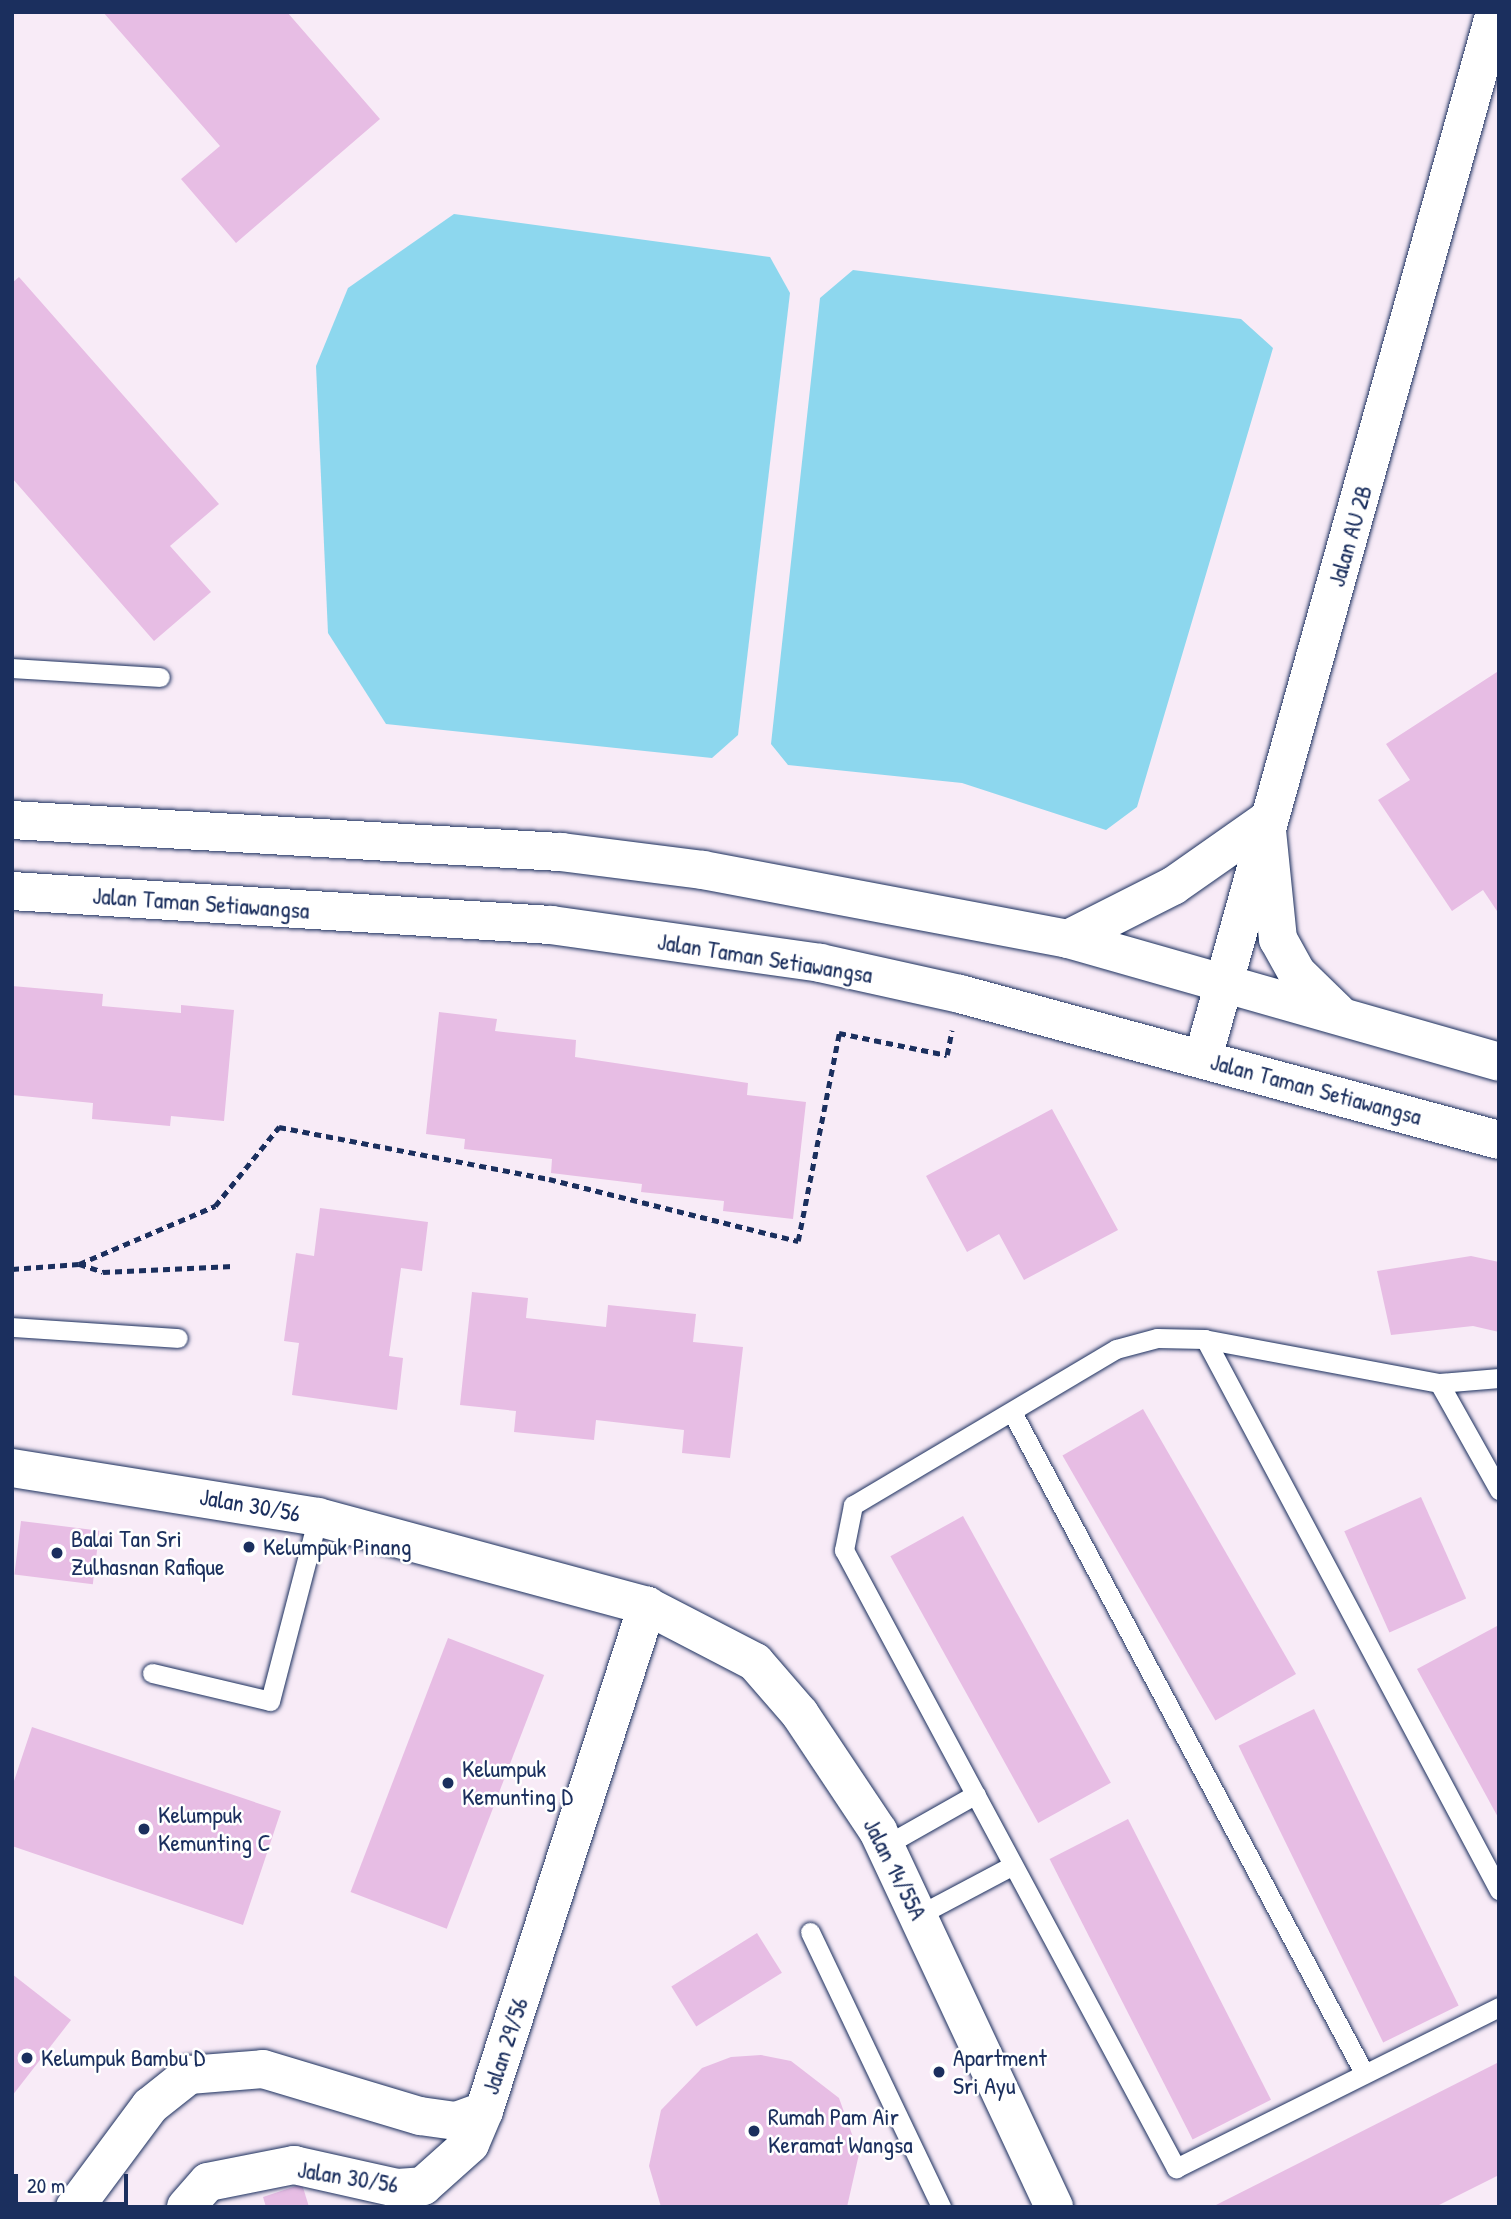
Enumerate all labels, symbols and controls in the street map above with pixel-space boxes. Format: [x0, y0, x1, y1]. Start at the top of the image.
street label: Jalan AU 2B [1322, 482, 1378, 590]
street label: Jalan Taman Setiawangsa [92, 881, 310, 925]
street label: Jalan Taman Setiawangsa [655, 927, 875, 989]
street label: Jalan Taman Setiawangsa [1207, 1047, 1425, 1131]
street label: Jalan 30/56 [197, 1482, 303, 1528]
place label: Balai Tan Sri Zulhasnan Rafique [71, 1525, 225, 1581]
place label: Kelumpuk Pinang [263, 1533, 411, 1561]
marker: Kelumpuk Pinang [241, 1539, 257, 1555]
marker: Balai Tan Sri Zulhasnan Rafique [49, 1545, 65, 1561]
place label: Kelumpuk Kemunting D [462, 1755, 573, 1811]
marker: Kelumpuk Kemunting D [440, 1775, 456, 1791]
place label: Kelumpuk Kemunting C [158, 1801, 271, 1857]
street label: Jalan 14/55A [857, 1813, 933, 1925]
marker: Kelumpuk Kemunting C [136, 1821, 152, 1837]
street label: Jalan 29/56 [476, 1994, 534, 2098]
place label: Kelumpuk Bambu D [41, 2044, 205, 2072]
place label: Apartment Sri Ayu [953, 2044, 1047, 2100]
marker: Kelumpuk Bambu D [19, 2050, 35, 2066]
marker: Apartment Sri Ayu [931, 2064, 947, 2080]
place label: Rumah Pam Air Keramat Wangsa [768, 2103, 913, 2159]
marker: Rumah Pam Air Keramat Wangsa [746, 2123, 762, 2139]
street label: Jalan 30/56 [295, 2155, 401, 2199]
scale bar [18, 2160, 131, 2204]
text: 20 m [27, 2171, 65, 2200]

